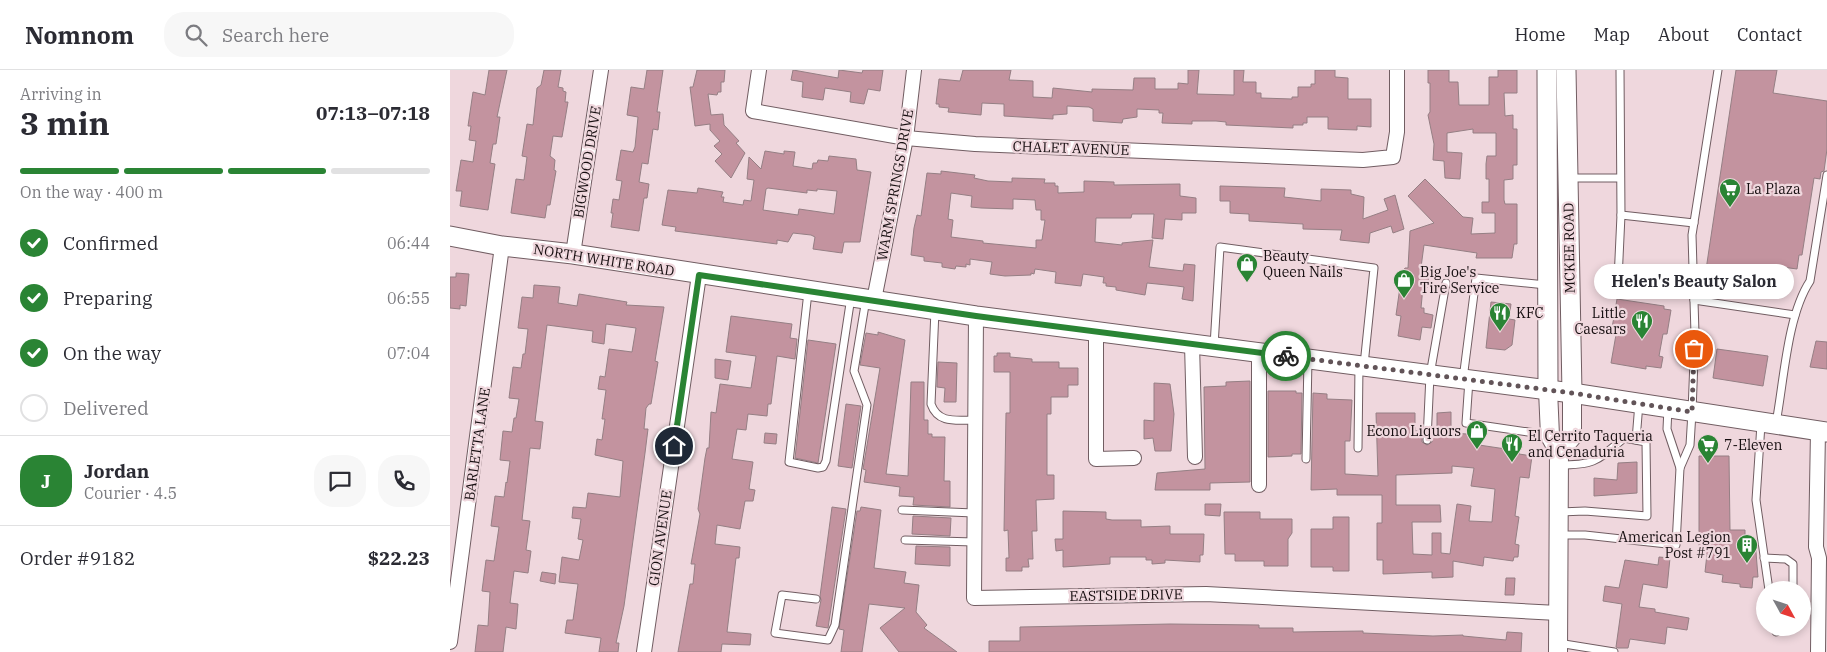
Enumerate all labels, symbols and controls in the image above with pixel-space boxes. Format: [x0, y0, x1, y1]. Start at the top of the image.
search box [164, 12, 514, 57]
text: Nomnom [25, 19, 134, 51]
icon: search [182, 21, 210, 49]
text: Search here [222, 23, 329, 47]
text: Home [1514, 23, 1566, 46]
text: Map [1594, 23, 1630, 46]
text: About [1658, 23, 1709, 46]
text: Contact [1737, 23, 1802, 46]
text: Arriving in [20, 84, 102, 104]
text: 07:13–07:18 [316, 101, 430, 125]
text: 3 min [20, 102, 110, 144]
street label: BIGWOOD DRIVE [569, 105, 605, 219]
street label: WARM SPRINGS DRIVE [873, 108, 917, 262]
street label: CHALET AVENUE [1012, 137, 1130, 159]
supermarket icon: La Plaza [1718, 177, 1742, 208]
place label: La Plaza [1746, 180, 1801, 198]
text: On the way · 400 m [20, 182, 163, 202]
street label: MCKEE ROAD [1559, 202, 1579, 294]
icon: check [20, 229, 48, 257]
text: Confirmed [63, 231, 158, 255]
text: 06:44 [387, 233, 430, 253]
street label: NORTH WHITE ROAD [532, 240, 676, 280]
place label: Beauty Queen Nails [1263, 247, 1343, 281]
shop icon: Beauty Queen Nails [1235, 252, 1259, 283]
place label: Big Joe's Tire Service [1420, 263, 1499, 297]
callout: Helen's Beauty Salon [1594, 264, 1794, 299]
shop icon: Big Joe's Tire Service [1392, 268, 1416, 299]
text: Helen's Beauty Salon [1611, 271, 1777, 291]
icon: check [20, 284, 48, 312]
text: Preparing [63, 286, 152, 310]
text: 06:55 [387, 288, 430, 308]
restaurant icon: KFC [1488, 301, 1512, 332]
place label: KFC [1516, 304, 1544, 322]
place label: Little Caesars [1574, 304, 1626, 338]
restaurant icon: Little Caesars [1630, 309, 1654, 340]
pin [1673, 328, 1715, 370]
courier [1261, 331, 1311, 381]
icon: bag [1680, 335, 1708, 363]
icon: check [20, 339, 48, 367]
text: On the way [63, 341, 161, 365]
icon: bike [1272, 342, 1300, 370]
text: 07:04 [387, 343, 430, 363]
street label: BARLETTA LANE [460, 386, 494, 502]
text: Delivered [63, 396, 149, 420]
shop icon: Econo Liquors [1465, 419, 1489, 450]
place label: Econo Liquors [1366, 422, 1461, 440]
pin [653, 425, 695, 467]
place label: El Cerrito Taqueria and Cenaduria [1528, 427, 1653, 461]
icon: home [660, 432, 688, 460]
restaurant icon: El Cerrito Taqueria and Cenaduria [1500, 432, 1524, 463]
supermarket icon: 7-Eleven [1696, 433, 1720, 464]
place label: 7-Eleven [1724, 436, 1782, 454]
button: chat [314, 455, 366, 507]
button: phone [378, 455, 430, 507]
text: Jordan [84, 459, 149, 483]
text: J [41, 469, 51, 493]
text: Courier · 4.5 [84, 483, 177, 503]
street label: GION AVENUE [644, 489, 676, 587]
place label: American Legion Post #791 [1618, 528, 1731, 562]
building icon: American Legion Post #791 [1735, 533, 1759, 564]
text: Order #9182 [20, 546, 135, 570]
text: $22.23 [368, 546, 430, 570]
north arrow [1756, 581, 1811, 636]
map controls [1756, 581, 1811, 636]
street label: EASTSIDE DRIVE [1069, 585, 1183, 605]

